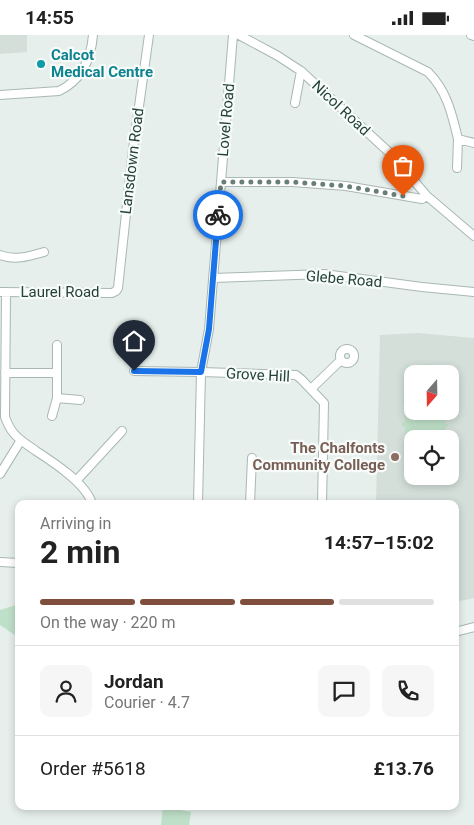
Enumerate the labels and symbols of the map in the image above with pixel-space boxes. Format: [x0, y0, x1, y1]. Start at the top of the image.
place label: Calcot Medical Centre [51, 46, 153, 81]
marker: Calcot Medical Centre [35, 58, 47, 70]
street label: Nicol Road [308, 77, 374, 139]
street label: Lovel Road [214, 83, 238, 157]
street label: Lansdown Road [117, 107, 147, 215]
pin [382, 145, 424, 196]
courier [193, 190, 243, 240]
street label: Glebe Road [305, 267, 383, 291]
street label: Laurel Road [20, 283, 100, 301]
pin [113, 320, 155, 371]
street label: Grove Hill [226, 364, 290, 386]
north arrow [404, 365, 459, 420]
place label: The Chalfonts Community College [253, 439, 385, 474]
marker: The Chalfonts Community College [389, 451, 401, 463]

